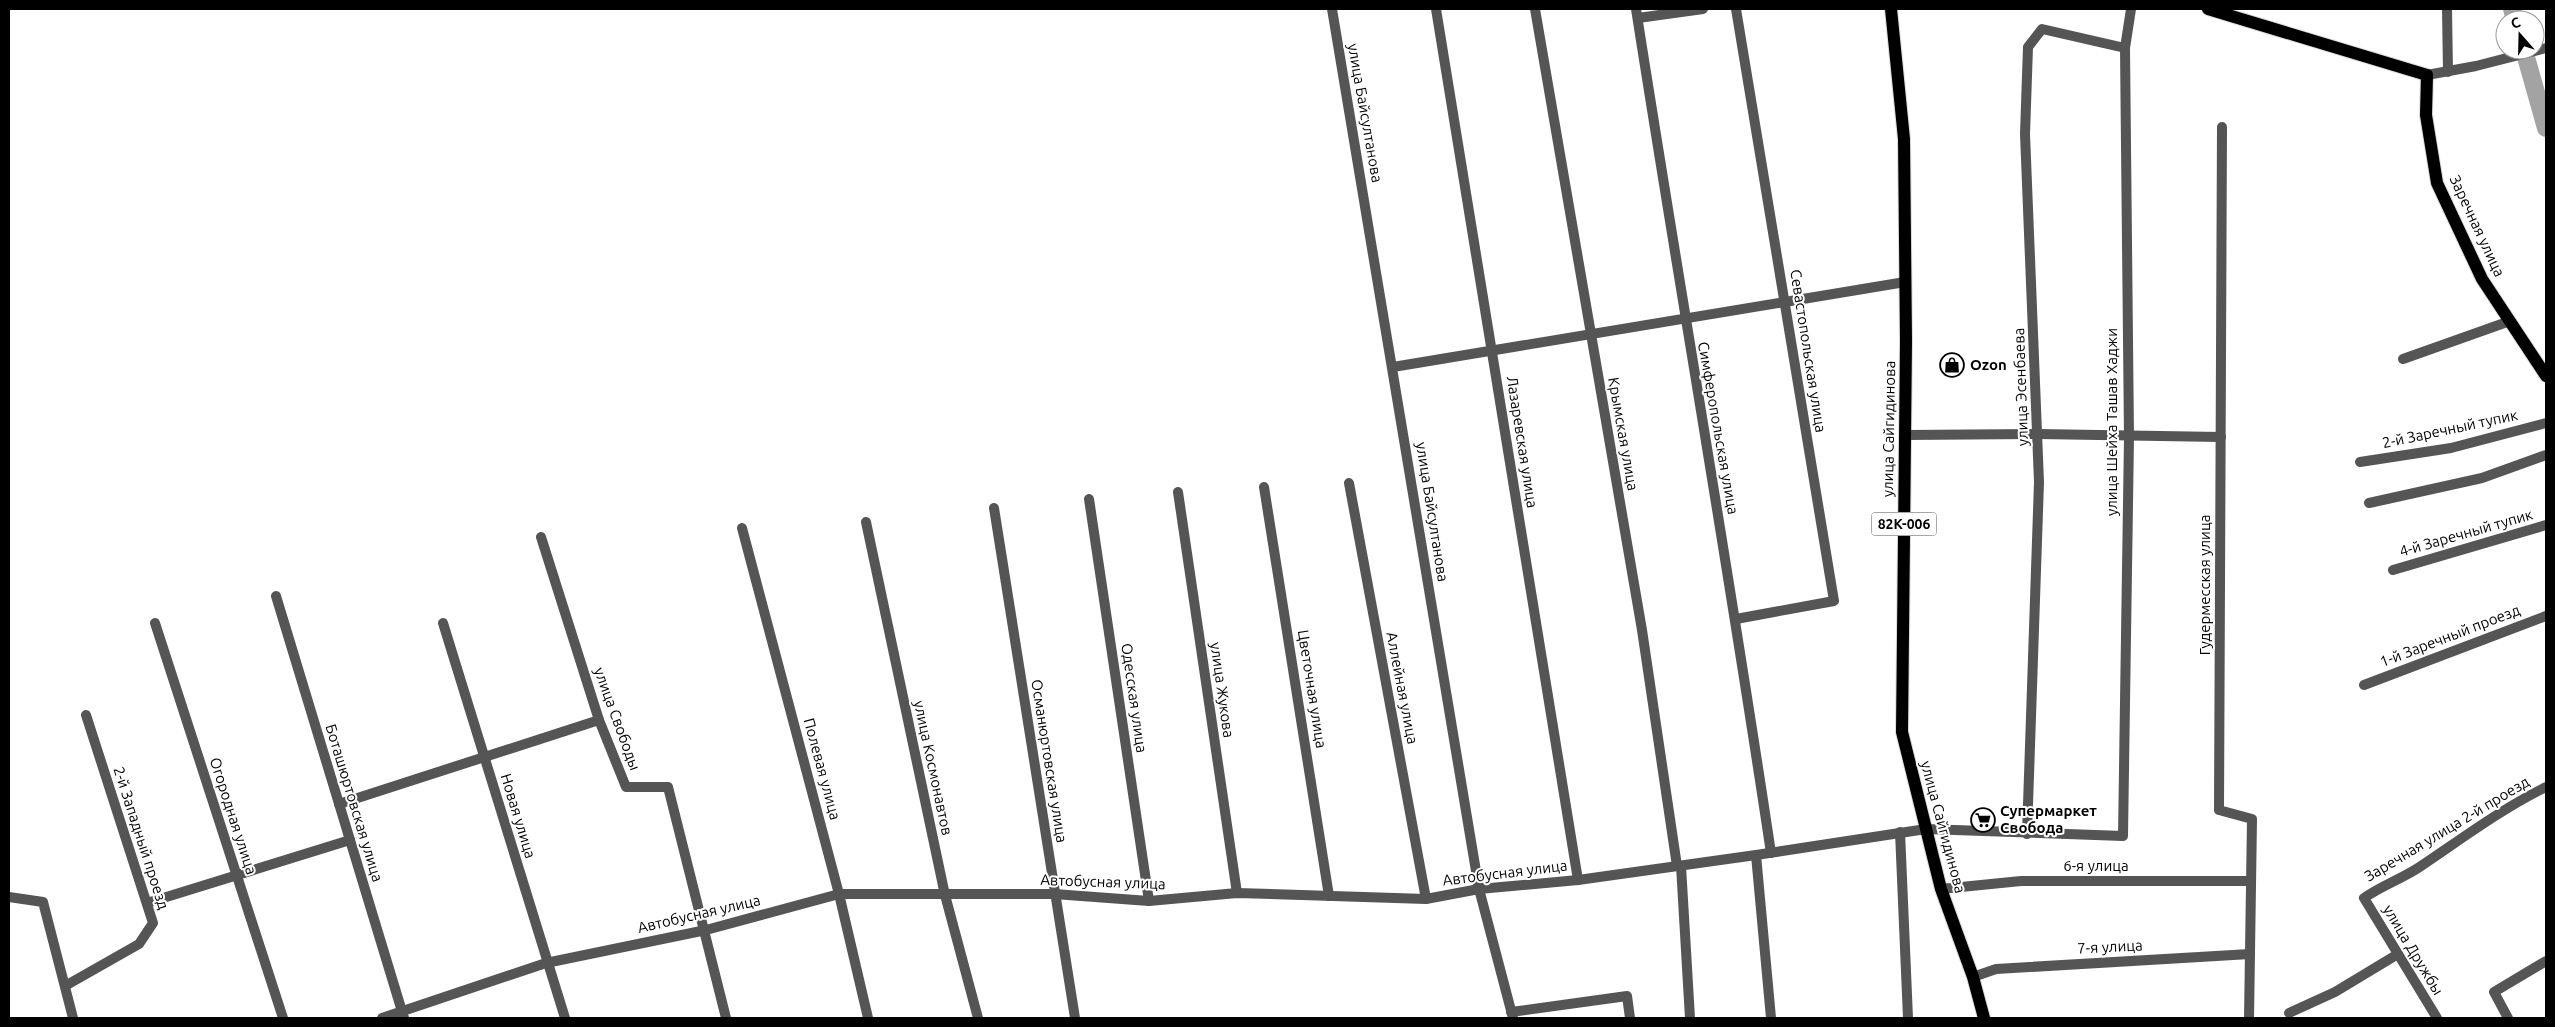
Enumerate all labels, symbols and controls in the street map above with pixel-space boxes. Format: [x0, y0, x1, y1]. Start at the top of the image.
north arrow [2495, 10, 2545, 60]
text: С [2509, 14, 2523, 32]
street label: улица Байсултанова [1345, 42, 1386, 184]
street label: Заречная улица [2446, 172, 2508, 279]
street label: Севастопольская улица [1787, 268, 1830, 434]
street label: улица Эсенбаева [2010, 328, 2031, 447]
street label: улица Шейха Ташав Хаджи [2103, 328, 2120, 516]
street label: Симферопольская улица [1695, 340, 1742, 516]
shop icon: Ozon [1939, 352, 1965, 378]
place label: Ozon [1970, 356, 2007, 373]
street label: улица Сайгидинова [1879, 361, 1898, 497]
street label: Лазаревская улица [1504, 375, 1541, 509]
street label: Крымская улица [1605, 376, 1642, 492]
street label: 2-й Заречный тупик [2381, 406, 2519, 451]
street label: улица Байсултанова [1413, 441, 1452, 583]
street label: 4-й Заречный тупик [2397, 505, 2535, 560]
road number: 82К-006 [1872, 512, 1936, 536]
street label: Гудермесская улица [2196, 515, 2213, 655]
street label: 1-й Заречный проезд [2377, 601, 2523, 670]
street label: Цветочная улица [1295, 629, 1330, 749]
street label: Аллейная улица [1383, 630, 1422, 745]
street label: улица Жукова [1207, 641, 1238, 739]
street label: Одесская улица [1118, 642, 1151, 754]
street label: улица Свободы [591, 665, 644, 773]
street label: Османюртовская улица [1028, 678, 1071, 844]
street label: улица Космонавтов [911, 699, 956, 837]
street label: Полевая улица [801, 716, 844, 822]
street label: Боташюртовская улица [322, 722, 387, 884]
street label: Огородная улица [207, 755, 260, 876]
street label: улица Сайгидинова [1918, 759, 1969, 895]
street label: 2-й Западный проезд [110, 764, 173, 912]
street label: Новая улица [498, 771, 539, 860]
street label: Заречная улица 2-й проезд [2361, 772, 2532, 885]
place label: Супермаркет Свобода [2000, 802, 2097, 836]
supermarket icon: Супермаркет Свобода [1970, 807, 1996, 833]
street label: Автобусная улица [1442, 856, 1568, 889]
street label: 6-я улица [2063, 857, 2129, 874]
street label: Автобусная улица [1040, 871, 1166, 892]
street label: Автобусная улица [636, 891, 762, 936]
street label: улица Дружбы [2380, 902, 2447, 998]
street label: 7-я улица [2077, 936, 2143, 957]

